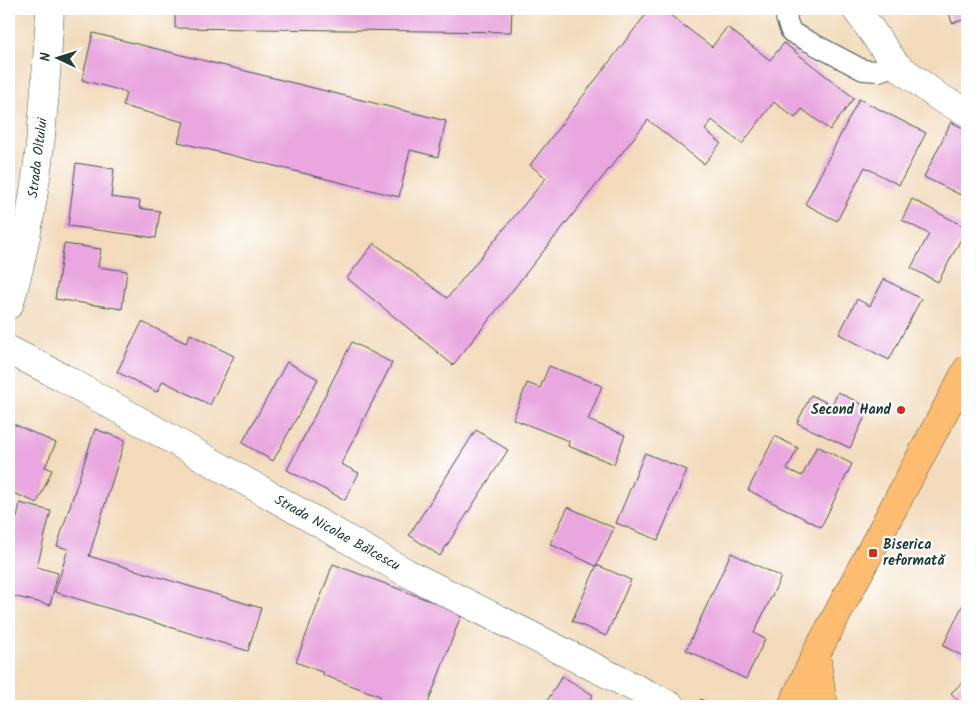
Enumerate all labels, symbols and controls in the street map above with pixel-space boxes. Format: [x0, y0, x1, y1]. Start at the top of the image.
north arrow [32, 32, 82, 82]
text: N [35, 52, 57, 62]
street label: Strada Oltului [22, 116, 54, 199]
place label: Second Hand [811, 399, 891, 421]
marker: Second Hand [895, 404, 907, 416]
street label: Strada Nicolae Bălcescu [270, 489, 404, 577]
place label: Biserica reformată [883, 534, 946, 572]
marker: Biserica reformată [867, 547, 879, 559]

